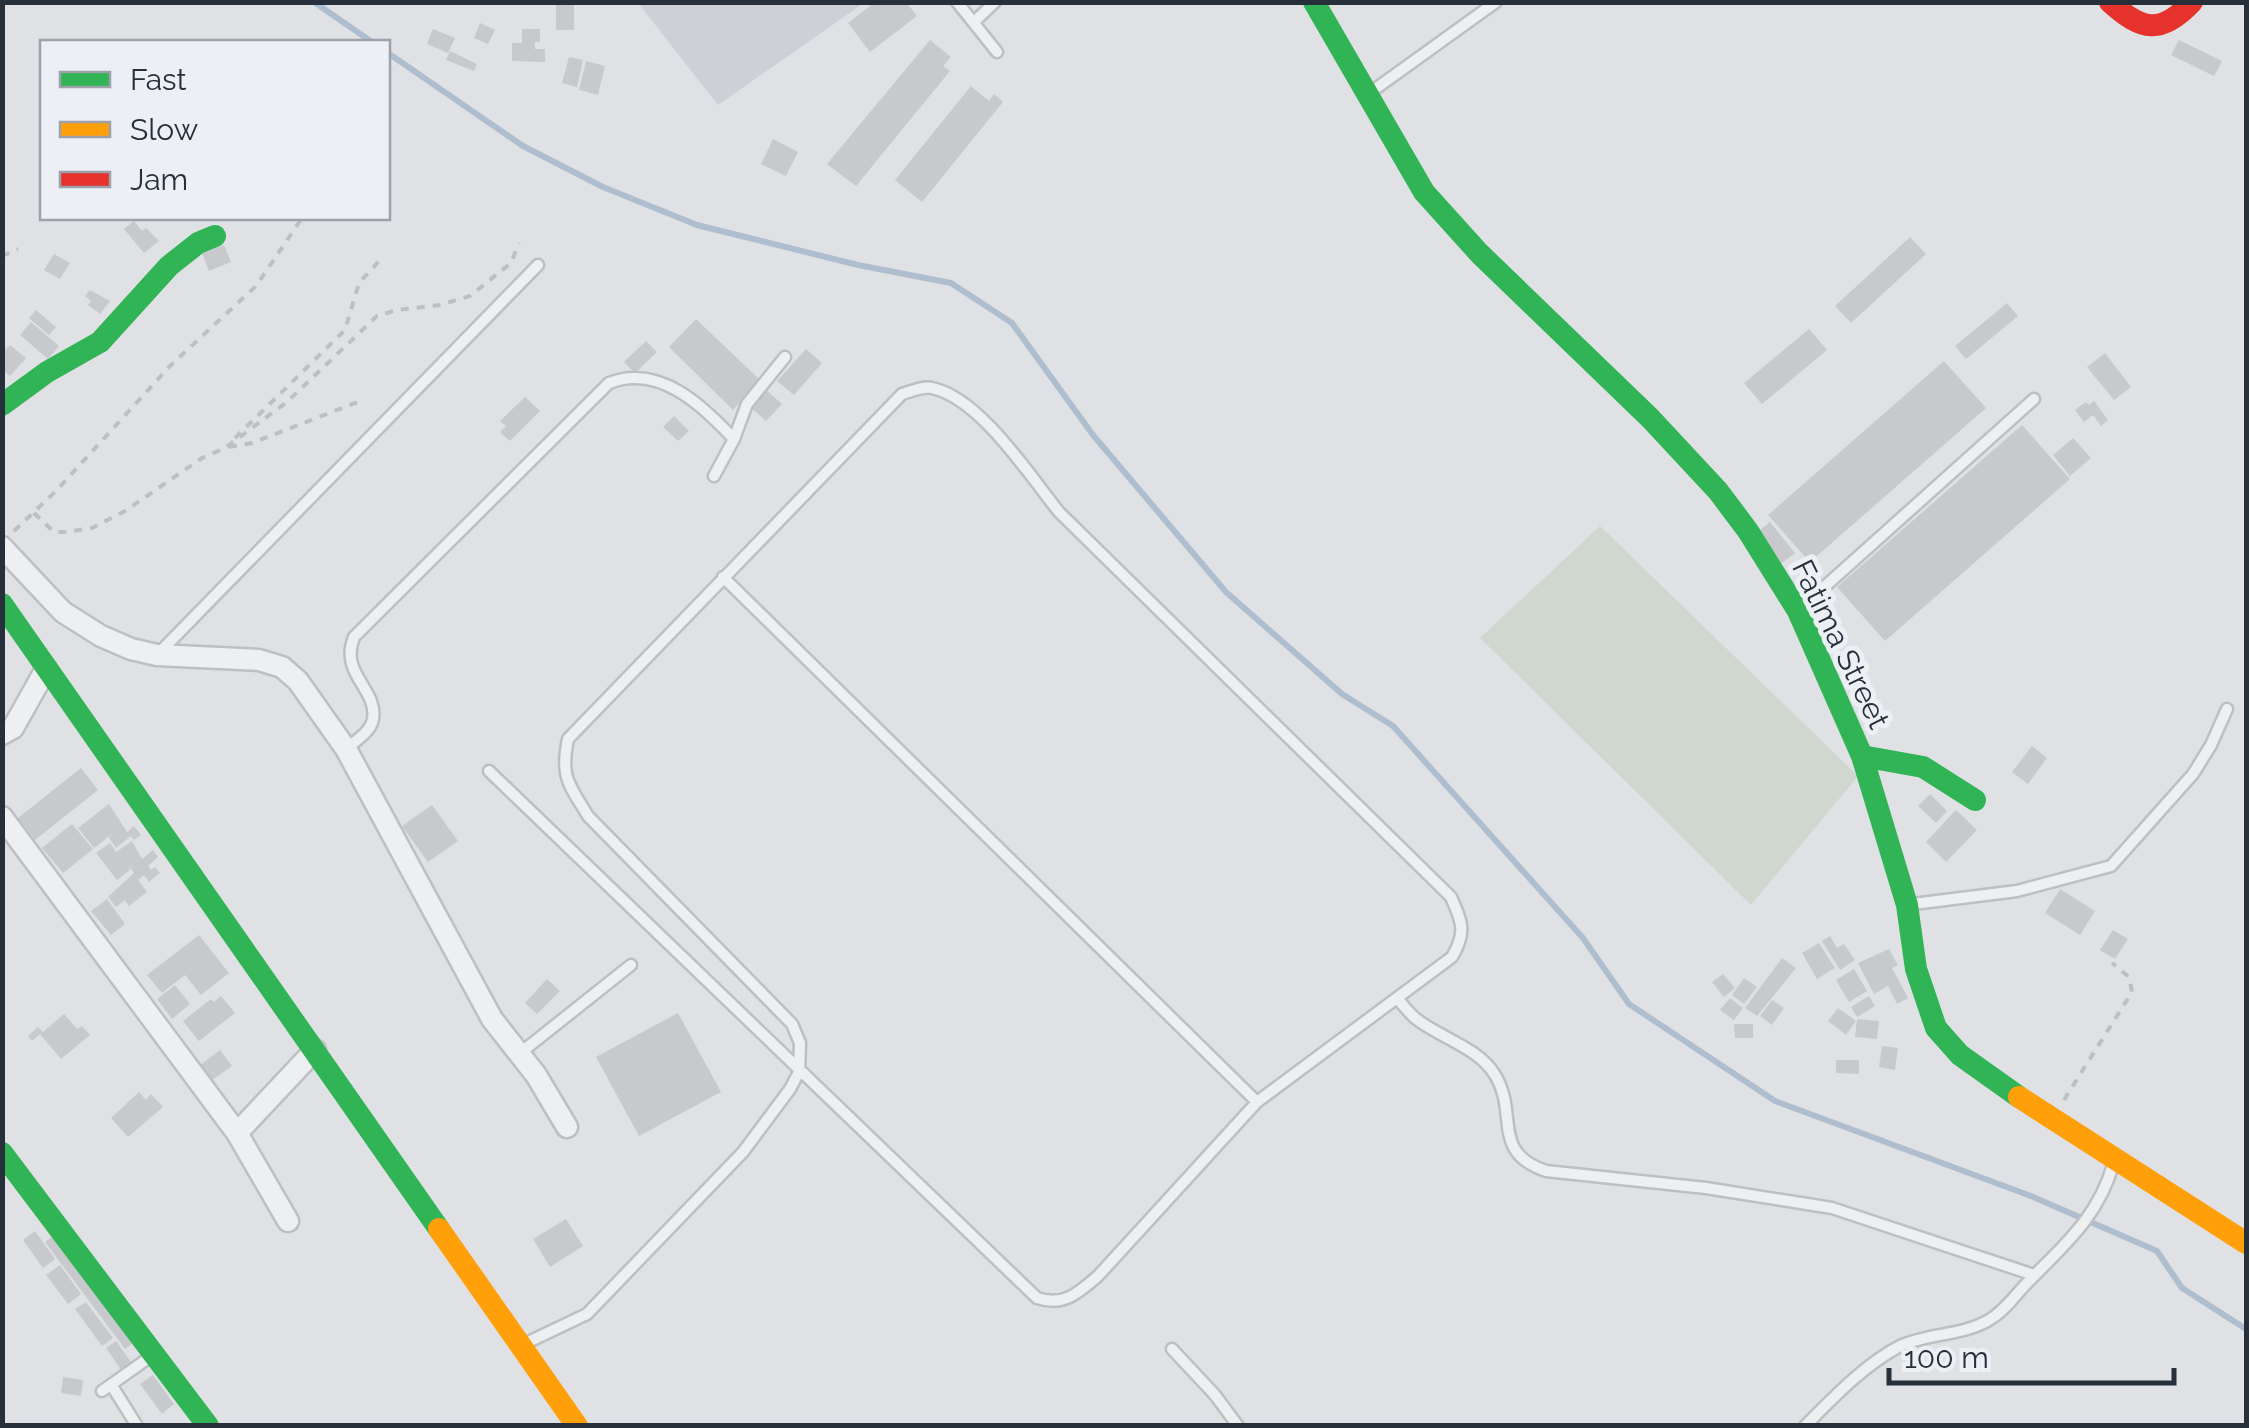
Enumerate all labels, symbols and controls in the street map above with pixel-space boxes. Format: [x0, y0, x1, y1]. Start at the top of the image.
legend [40, 40, 390, 220]
text: Fast [130, 62, 187, 97]
text: Slow [130, 112, 198, 147]
text: Jam [130, 162, 188, 197]
street label: Fatima Street [1785, 554, 1897, 734]
scale bar [1889, 1323, 2174, 1385]
text: 100 m [1904, 1340, 1989, 1375]

